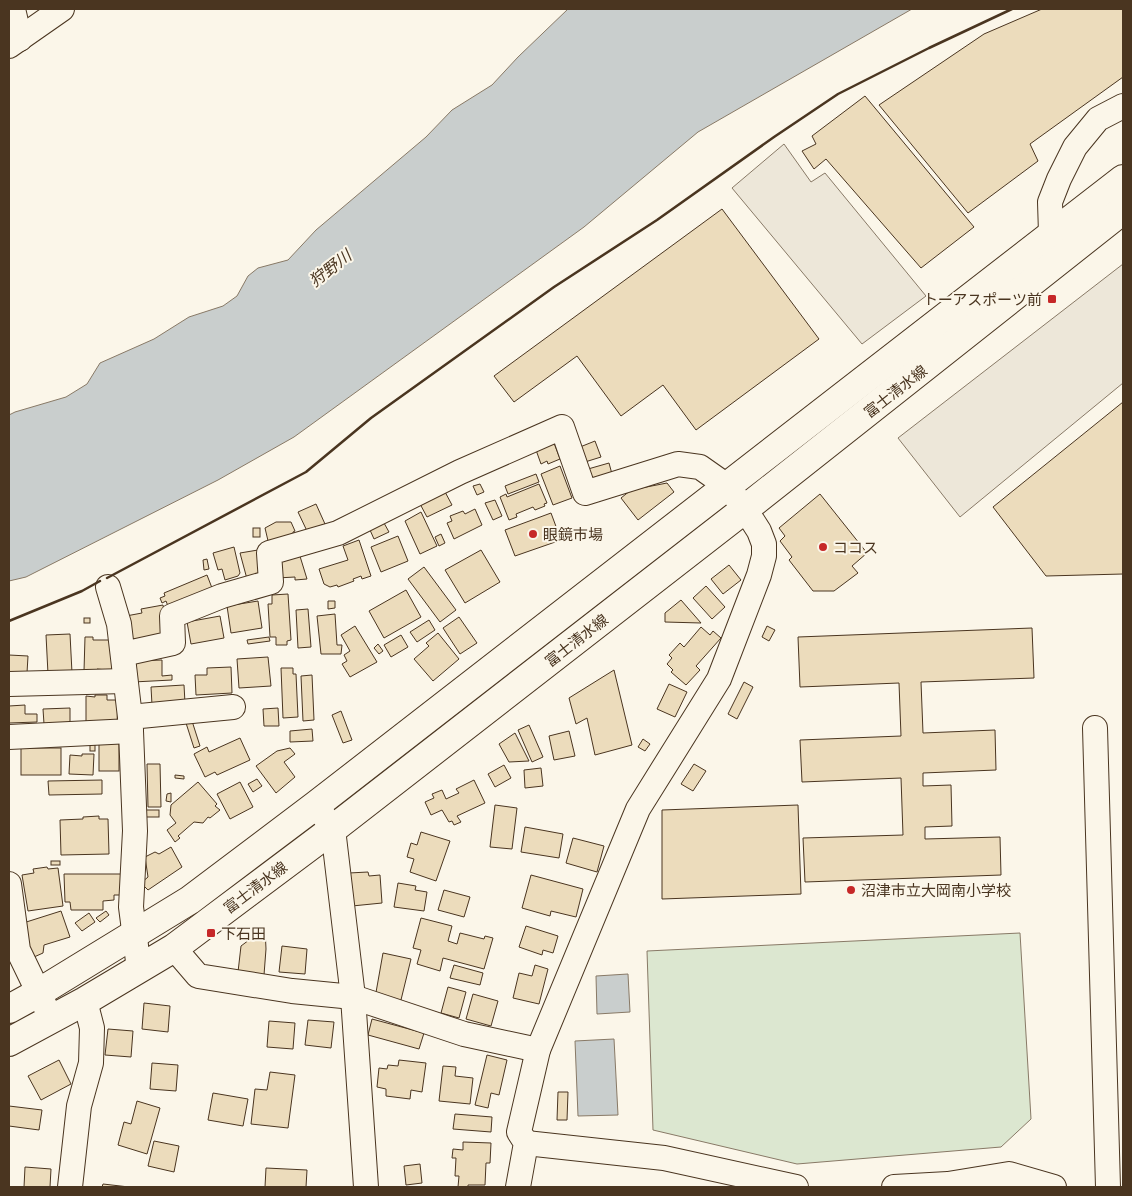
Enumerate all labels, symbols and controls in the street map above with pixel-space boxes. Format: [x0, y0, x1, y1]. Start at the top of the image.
water label: 狩野川 [304, 243, 357, 291]
place label: トーアスポーツ前 [923, 289, 1042, 309]
marker: トーアスポーツ前 [1046, 293, 1058, 305]
street label: 富士清水線 [859, 360, 931, 422]
place label: 眼鏡市場 [543, 524, 603, 544]
marker: 眼鏡市場 [527, 528, 539, 540]
place label: ココス [833, 537, 878, 557]
marker: ココス [817, 541, 829, 553]
street label: 富士清水線 [540, 609, 612, 671]
street label: 富士清水線 [219, 856, 291, 918]
place label: 沼津市立大岡南小学校 [861, 880, 1011, 900]
marker: 沼津市立大岡南小学校 [845, 884, 857, 896]
place label: 下石田 [221, 923, 266, 943]
marker: 下石田 [205, 927, 217, 939]

